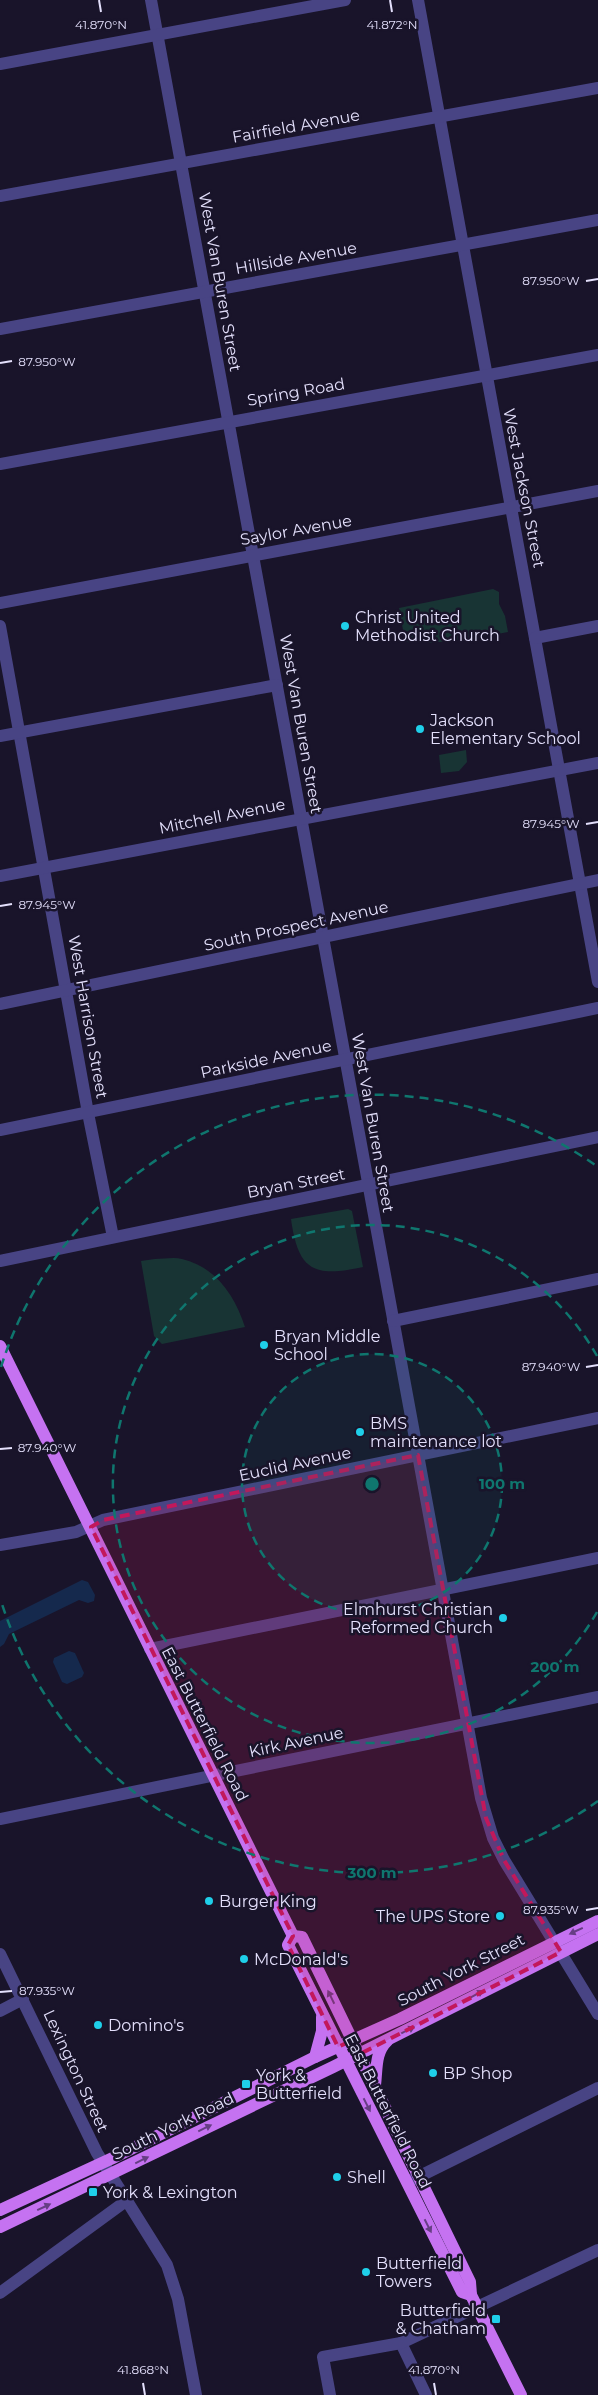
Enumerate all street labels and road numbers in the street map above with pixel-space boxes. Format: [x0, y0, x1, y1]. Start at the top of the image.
street label: Fairfield Avenue [231, 105, 361, 147]
street label: West Van Buren Street [195, 191, 245, 374]
street label: Hillside Avenue [234, 238, 358, 278]
street label: Spring Road [246, 374, 346, 410]
street label: West Jackson Street [499, 407, 549, 570]
street label: Saylor Avenue [239, 511, 353, 549]
street label: West Van Buren Street [276, 633, 326, 816]
street label: Mitchell Avenue [157, 794, 287, 838]
street label: South Prospect Avenue [202, 897, 390, 955]
street label: West Harrison Street [64, 934, 112, 1101]
street label: West Van Buren Street [348, 1032, 398, 1215]
street label: Parkside Avenue [199, 1036, 333, 1082]
street label: Bryan Street [245, 1164, 347, 1202]
street label: Euclid Avenue [237, 1443, 353, 1485]
street label: East Butterfield Road [158, 1644, 252, 1804]
street label: Kirk Avenue [247, 1723, 345, 1761]
street label: South York Street [394, 1930, 528, 2010]
street label: Lexington Street [39, 2007, 113, 2136]
street label: East Butterfield Road [341, 2031, 435, 2191]
street label: South York Road [109, 2088, 237, 2164]

